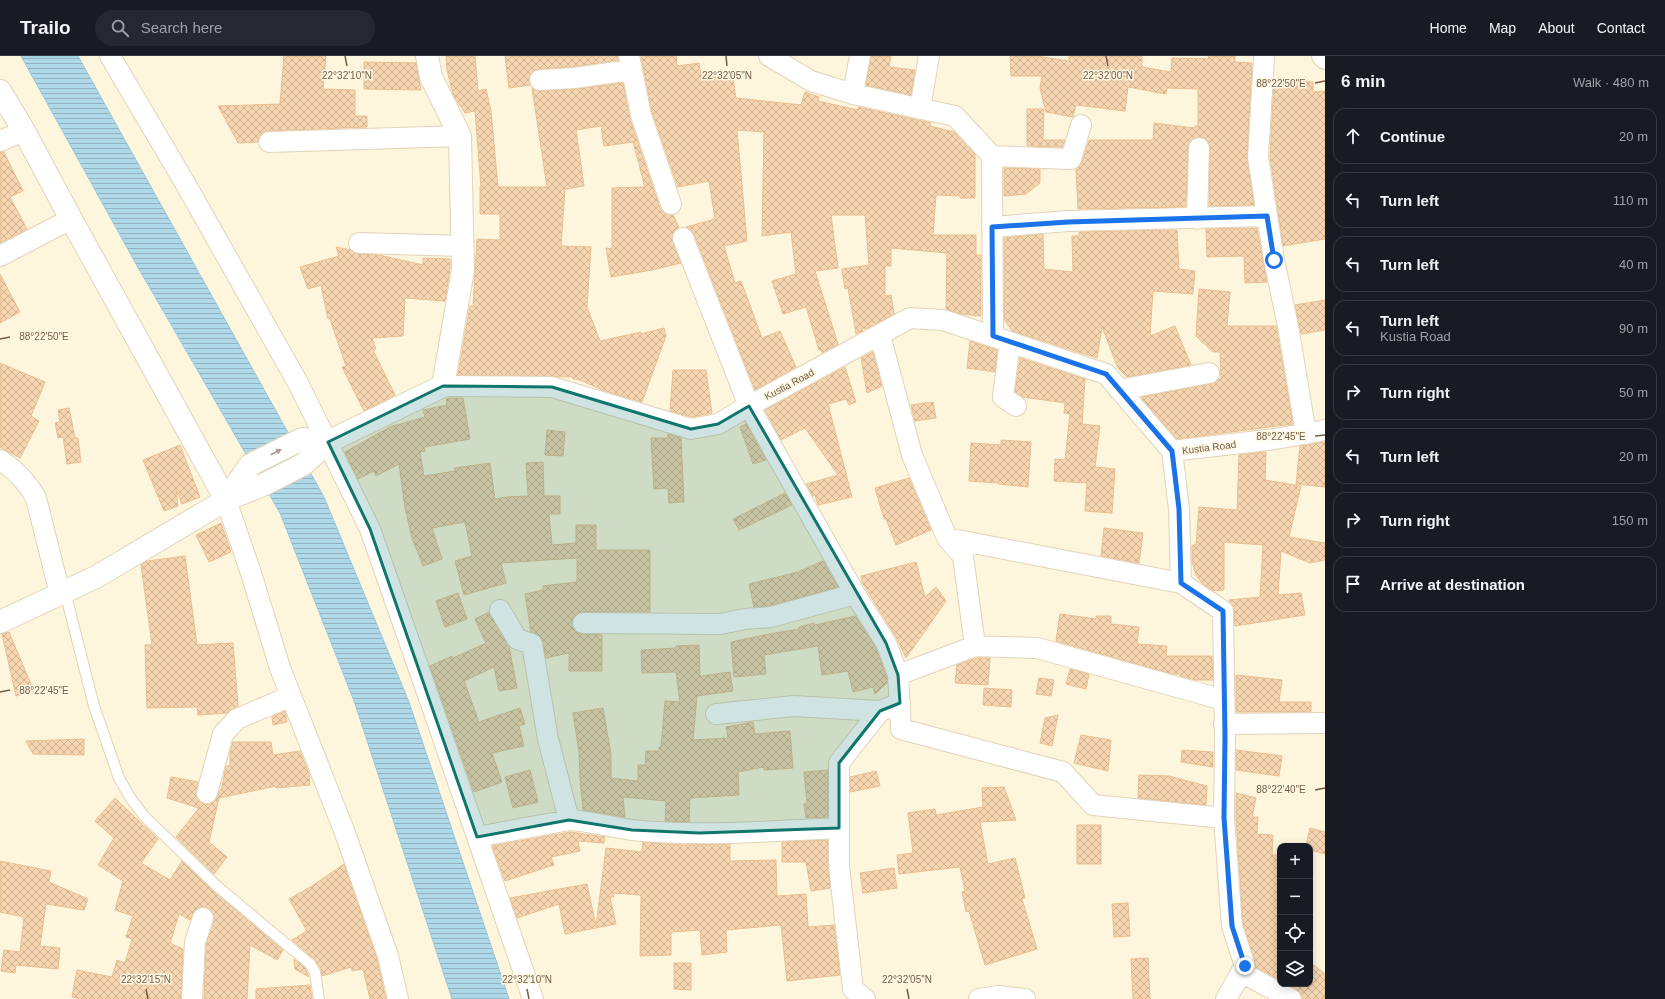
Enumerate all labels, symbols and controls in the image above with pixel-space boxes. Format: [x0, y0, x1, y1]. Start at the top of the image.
search box [95, 10, 375, 46]
text: Trailo [20, 17, 71, 38]
icon: search [109, 17, 131, 39]
text: Search here [141, 19, 222, 36]
text: Home [1430, 20, 1467, 36]
text: Map [1489, 20, 1516, 36]
text: About [1538, 20, 1575, 36]
text: Contact [1597, 20, 1645, 36]
text: 22°32'10"N [322, 70, 372, 81]
text: 22°32'05"N [702, 70, 752, 81]
text: 22°32'00"N [1083, 70, 1133, 81]
text: 6 min [1341, 72, 1385, 91]
text: Walk · 480 m [1573, 75, 1649, 90]
text: 88°22'50"E [1256, 78, 1306, 89]
icon: ahead [1342, 125, 1364, 147]
text: Continue [1380, 128, 1445, 145]
text: 20 m [1619, 129, 1648, 144]
icon: left [1342, 189, 1364, 211]
text: Turn left [1380, 192, 1439, 209]
text: 110 m [1613, 193, 1648, 208]
route start [1265, 251, 1283, 269]
icon: left [1342, 253, 1364, 275]
text: Turn left [1380, 256, 1439, 273]
text: 40 m [1619, 257, 1648, 272]
text: Turn left [1380, 312, 1439, 329]
icon: left [1342, 317, 1364, 339]
text: 90 m [1619, 321, 1648, 336]
text: Kustia Road [1380, 329, 1451, 344]
text: 88°22'50"E [19, 331, 69, 342]
street label: Kustia Road [763, 367, 816, 402]
icon: right [1342, 381, 1364, 403]
text: Turn right [1380, 384, 1450, 401]
text: 50 m [1619, 385, 1648, 400]
text: 88°22'45"E [1256, 431, 1306, 442]
street label: Kustia Road [1181, 439, 1237, 456]
icon: left [1342, 445, 1364, 467]
text: Turn left [1380, 448, 1439, 465]
one-way arrow [271, 449, 282, 455]
text: 20 m [1619, 449, 1648, 464]
icon: right [1342, 509, 1364, 531]
text: Turn right [1380, 512, 1450, 529]
text: 150 m [1612, 513, 1648, 528]
icon: arrive [1342, 573, 1364, 595]
text: Arrive at destination [1380, 576, 1525, 593]
text: 88°22'45"E [19, 685, 69, 696]
text: 88°22'40"E [1256, 784, 1306, 795]
map controls [1277, 843, 1313, 987]
button: + [1277, 843, 1313, 879]
button: − [1277, 879, 1313, 915]
button: locate [1277, 915, 1313, 951]
button: layers [1277, 951, 1313, 987]
route end [1236, 957, 1254, 975]
text: 22°32'15"N [121, 974, 171, 985]
text: 22°32'10"N [502, 974, 552, 985]
text: 22°32'05"N [882, 974, 932, 985]

